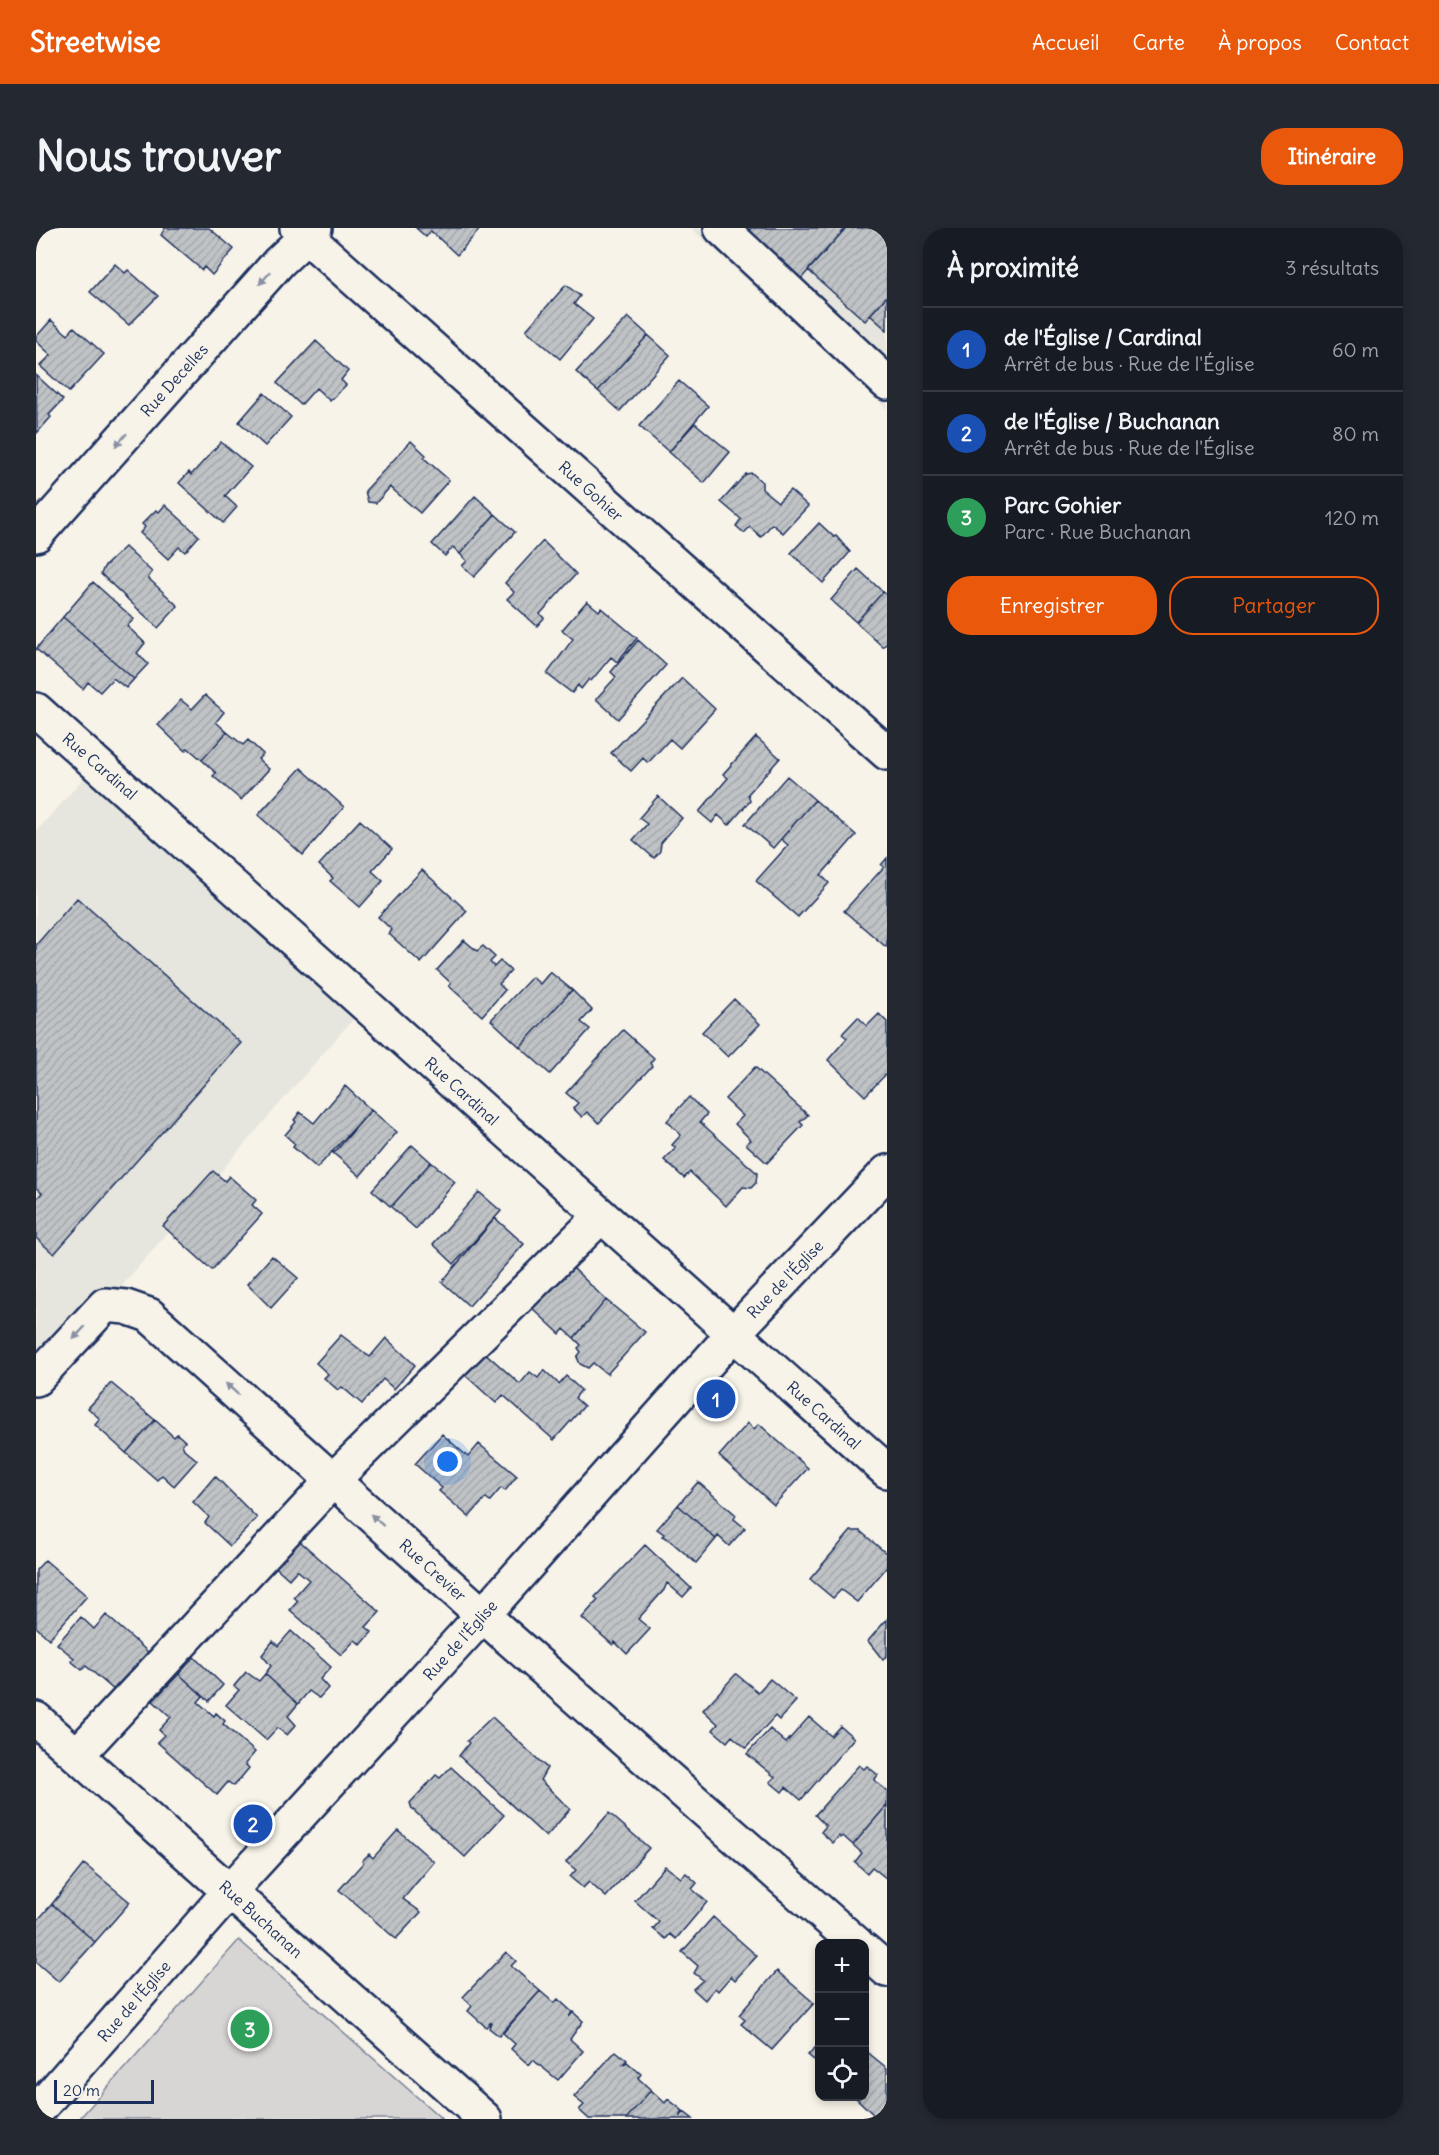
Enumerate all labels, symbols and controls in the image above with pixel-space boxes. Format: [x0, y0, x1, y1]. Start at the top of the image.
text: Streetwise [30, 24, 161, 60]
text: Accueil [1032, 29, 1100, 56]
text: Carte [1133, 29, 1185, 56]
text: À propos [1218, 29, 1302, 56]
text: Contact [1335, 29, 1409, 56]
button: Itinéraire [1261, 128, 1403, 185]
text: Nous trouver [36, 130, 281, 182]
text: À proximité [947, 251, 1079, 284]
text: 3 résultats [1285, 255, 1379, 280]
one-way arrow [259, 270, 272, 285]
text: de l'Église / Cardinal [1004, 323, 1202, 351]
text: 1 [963, 337, 970, 362]
text: 60 m [1332, 337, 1379, 362]
street label: Rue Decelles [136, 339, 212, 421]
text: Arrêt de bus · Rue de l'Église [1004, 351, 1254, 376]
text: de l'Église / Buchanan [1004, 407, 1220, 435]
text: 2 [961, 421, 972, 446]
text: 80 m [1332, 421, 1379, 446]
one-way arrow [114, 432, 128, 447]
text: Arrêt de bus · Rue de l'Église [1004, 435, 1254, 460]
street label: Rue Gohier [554, 457, 628, 526]
text: Parc Gohier [1004, 491, 1121, 519]
text: 3 [961, 505, 972, 530]
text: 120 m [1325, 505, 1379, 530]
text: Parc · Rue Buchanan [1004, 519, 1191, 544]
button: Enregistrer [947, 576, 1157, 635]
button: Partager [1169, 576, 1379, 635]
street label: Rue Cardinal [58, 728, 142, 804]
street label: Rue Cardinal [421, 1053, 503, 1129]
street label: Rue de l'Église [743, 1236, 827, 1322]
one-way arrow [72, 1325, 86, 1340]
pin: 1 [696, 1376, 736, 1422]
street label: Rue Cardinal [783, 1377, 865, 1453]
one-way arrow [225, 1383, 240, 1396]
your location [433, 1447, 462, 1476]
one-way arrow [370, 1514, 385, 1527]
street label: Rue Crevier [395, 1535, 471, 1606]
street label: Rue de l'Église [419, 1596, 501, 1684]
pin: 2 [234, 1802, 272, 1846]
street label: Rue Buchanan [215, 1876, 307, 1962]
map controls [815, 1939, 869, 2101]
button: + [815, 1939, 869, 1993]
street label: Rue de l'Église [93, 1956, 175, 2046]
button: − [815, 1993, 869, 2047]
pin: 3 [230, 2006, 270, 2052]
button: locate [815, 2047, 869, 2101]
scale bar [54, 2077, 154, 2104]
text: 20 m [63, 2080, 100, 2100]

